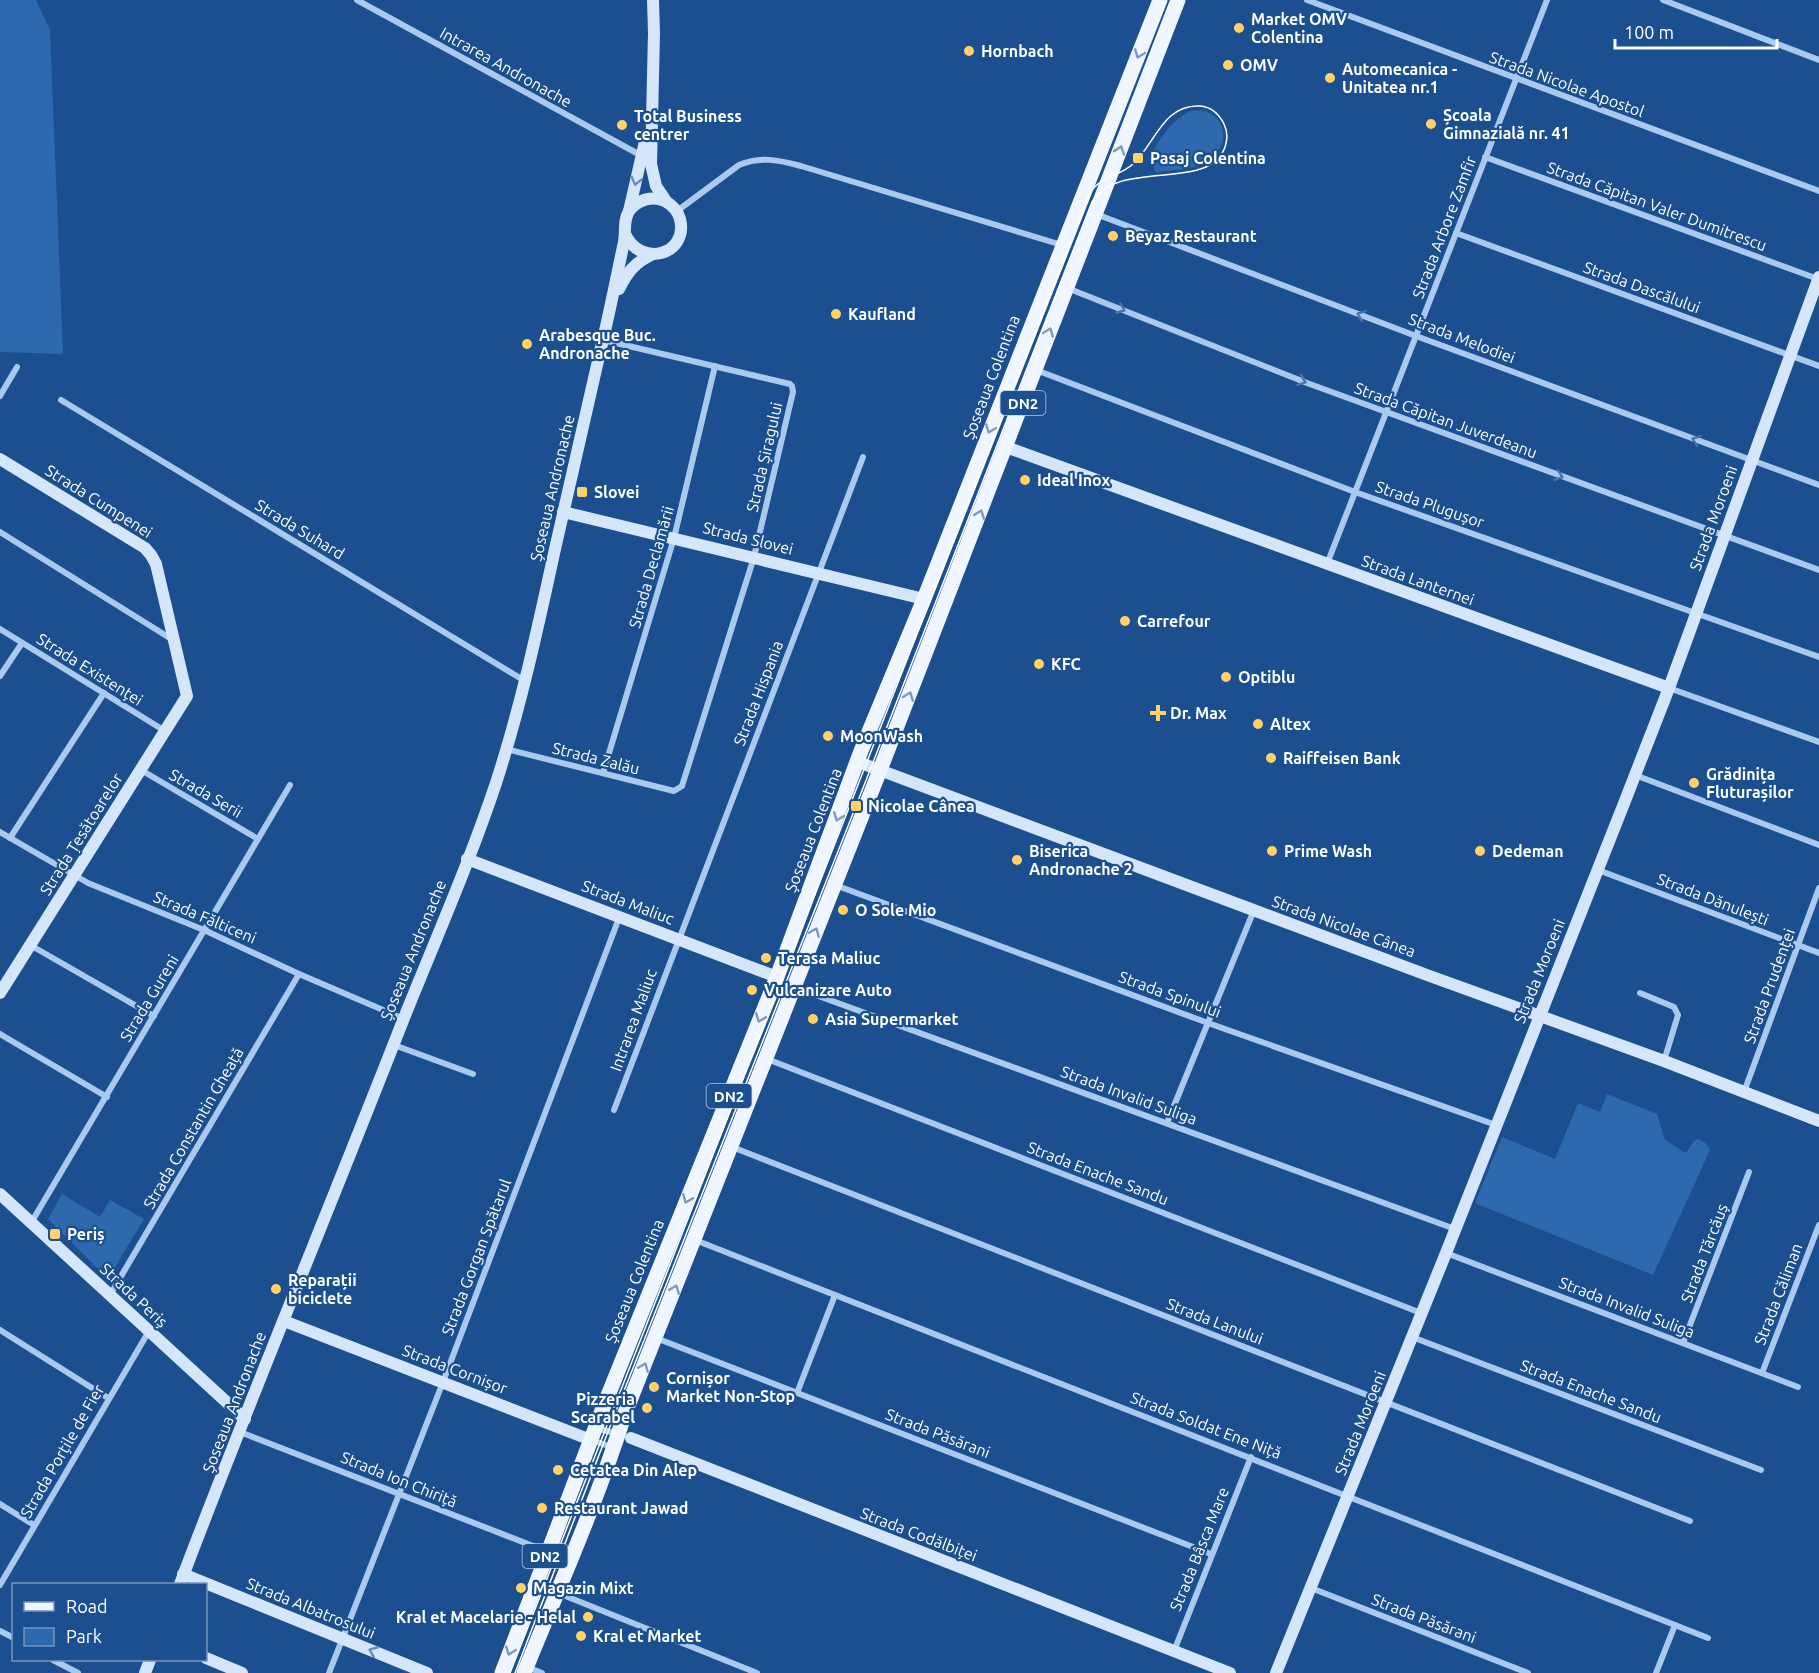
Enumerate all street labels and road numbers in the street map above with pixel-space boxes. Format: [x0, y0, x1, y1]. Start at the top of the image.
street label: Intrarea Andronache [437, 23, 575, 111]
street label: Strada Nicolae Apostol [1487, 48, 1647, 120]
street label: Strada Arbore Zamfir [1409, 153, 1479, 301]
street label: Strada Căpitan Valer Dumitrescu [1545, 158, 1769, 254]
street label: Strada Dascălului [1581, 258, 1703, 316]
street label: Strada Melodiei [1406, 309, 1518, 367]
street label: Șoseaua Colentina [959, 312, 1023, 442]
street label: Strada Căpitan Juverdeanu [1352, 379, 1540, 461]
road number: DN2 [1000, 391, 1046, 415]
street label: Strada Șiragului [743, 400, 785, 514]
street label: Șoseaua Andronache [526, 413, 578, 563]
street label: Strada Cumpenei [42, 461, 156, 541]
street label: Strada Moroeni [1686, 463, 1740, 573]
street label: Strada Plugușor [1373, 477, 1487, 531]
street label: Strada Suhard [252, 495, 348, 563]
street label: Strada Declamării [625, 504, 677, 630]
street label: Strada Slovei [701, 518, 795, 558]
street label: Strada Lanternei [1359, 551, 1477, 609]
street label: Strada Existenței [34, 629, 146, 709]
street label: Strada Hispania [730, 638, 786, 748]
street label: Strada Zalău [551, 738, 641, 778]
street label: Strada Serii [166, 765, 246, 821]
street label: Șoseaua Colentina [781, 765, 845, 895]
street label: Strada Țesătoarelor [36, 770, 126, 898]
street label: Strada Dănulești [1655, 869, 1771, 929]
street label: Strada Maliuc [580, 876, 677, 928]
street label: Șoseaua Andronache [377, 877, 449, 1023]
street label: Strada Fălticeni [151, 887, 259, 947]
street label: Strada Nicolae Cânea [1270, 892, 1418, 960]
street label: Strada Moroeni [1510, 916, 1568, 1026]
street label: Strada Prudenței [1740, 926, 1798, 1046]
street label: Strada Gureni [116, 951, 182, 1045]
street label: Intrarea Maliuc [606, 966, 660, 1074]
street label: Strada Spinului [1117, 967, 1223, 1021]
street label: Strada Constantin Gheață [139, 1044, 247, 1212]
street label: Strada Invalid Suliga [1058, 1062, 1200, 1128]
road number: DN2 [706, 1084, 752, 1108]
street label: Strada Enache Sandu [1025, 1138, 1171, 1208]
street label: Strada Gorgan Spătarul [438, 1176, 514, 1338]
street label: Strada Tărcăuș [1677, 1201, 1731, 1305]
street label: Șoseaua Colentina [601, 1217, 667, 1345]
street label: Strada Căliman [1750, 1241, 1806, 1347]
street label: Strada Periș [97, 1259, 171, 1331]
street label: Strada Invalid Suliga [1557, 1273, 1697, 1341]
street label: Strada Lanului [1164, 1294, 1266, 1348]
street label: Șoseaua Andronache [199, 1329, 269, 1475]
street label: Strada Cornișor [400, 1341, 510, 1397]
street label: Strada Enache Sandu [1518, 1356, 1664, 1426]
street label: Strada Moroeni [1331, 1368, 1389, 1478]
street label: Strada Porțile de Fier [16, 1381, 108, 1521]
street label: Strada Soldat Ene Niță [1128, 1388, 1284, 1462]
street label: Strada Păsărani [883, 1405, 993, 1461]
street label: Strada Ion Chiriță [338, 1447, 460, 1511]
street label: Strada Bâsca Mare [1166, 1485, 1232, 1613]
street label: Strada Codălbiței [858, 1503, 980, 1565]
road number: DN2 [522, 1544, 568, 1568]
street label: Strada Albatrosului [244, 1574, 378, 1642]
street label: Strada Păsărani [1369, 1590, 1479, 1646]

